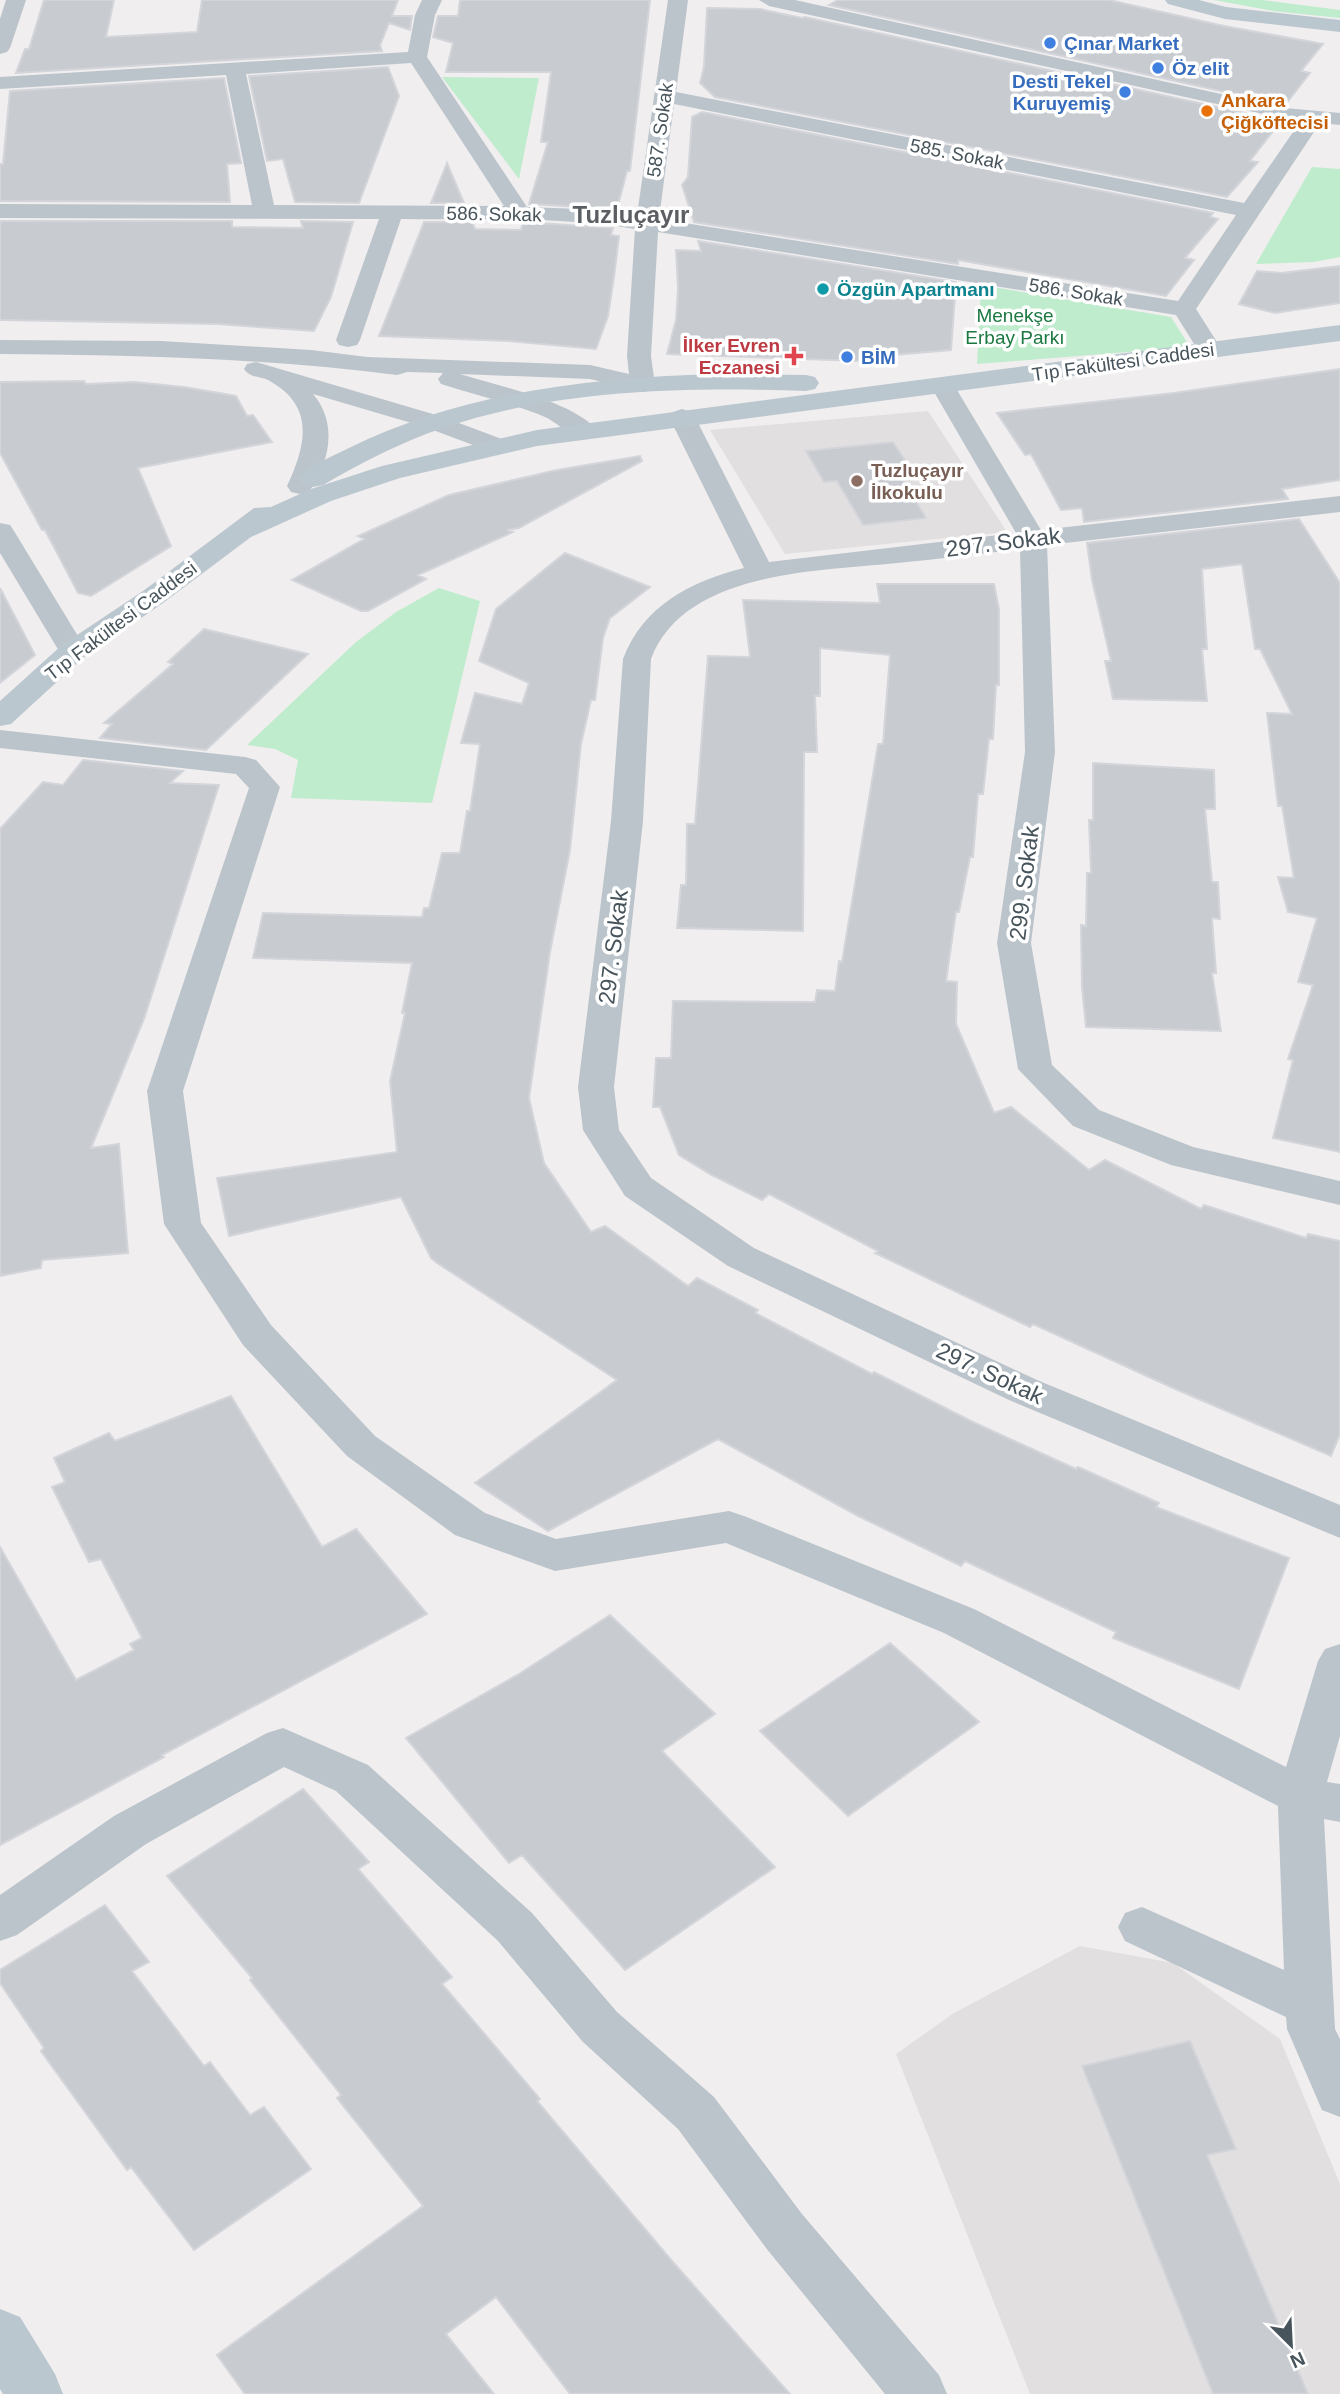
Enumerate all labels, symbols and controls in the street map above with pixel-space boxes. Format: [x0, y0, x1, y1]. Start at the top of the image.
place label: Çınar Market [1064, 33, 1180, 54]
marker: Çınar Market [1042, 35, 1058, 51]
place label: Öz elit [1172, 58, 1230, 79]
marker: Öz elit [1150, 60, 1166, 76]
place label: Desti Tekel Kuruyemiş [1012, 71, 1111, 114]
street label: 587. Sokak [643, 81, 677, 179]
marker: Desti Tekel Kuruyemiş [1117, 84, 1133, 100]
place label: Ankara Çiğköftecisi [1221, 90, 1329, 133]
marker: Ankara Çiğköftecisi [1199, 103, 1215, 119]
street label: 585. Sokak [908, 135, 1006, 173]
district label: Tuzluçayır [573, 201, 689, 228]
street label: 586. Sokak [446, 203, 542, 225]
street label: 586. Sokak [1027, 274, 1125, 310]
place label: Özgün Apartmanı [837, 279, 995, 300]
marker: Özgün Apartmanı [815, 281, 831, 297]
park label: Menekşe Erbay Parkı [965, 305, 1065, 348]
place label: İlker Evren Eczanesi [683, 335, 780, 378]
street label: Tıp Fakültesi Caddesi [1031, 339, 1215, 385]
place label: BİM [861, 347, 896, 368]
marker: İlker Evren Eczanesi [786, 348, 802, 364]
marker: BİM [839, 349, 855, 365]
place label: Tuzluçayır İlkokulu [871, 460, 964, 503]
marker: Tuzluçayır İlkokulu [849, 473, 865, 489]
street label: 297. Sokak [944, 522, 1062, 562]
street label: Tıp Fakültesi Caddesi [41, 557, 201, 685]
street label: 299. Sokak [1004, 824, 1044, 942]
street label: 297. Sokak [593, 888, 633, 1006]
street label: 297. Sokak [932, 1337, 1048, 1409]
north arrow [1256, 2310, 1326, 2380]
text: N [1287, 2348, 1308, 2372]

